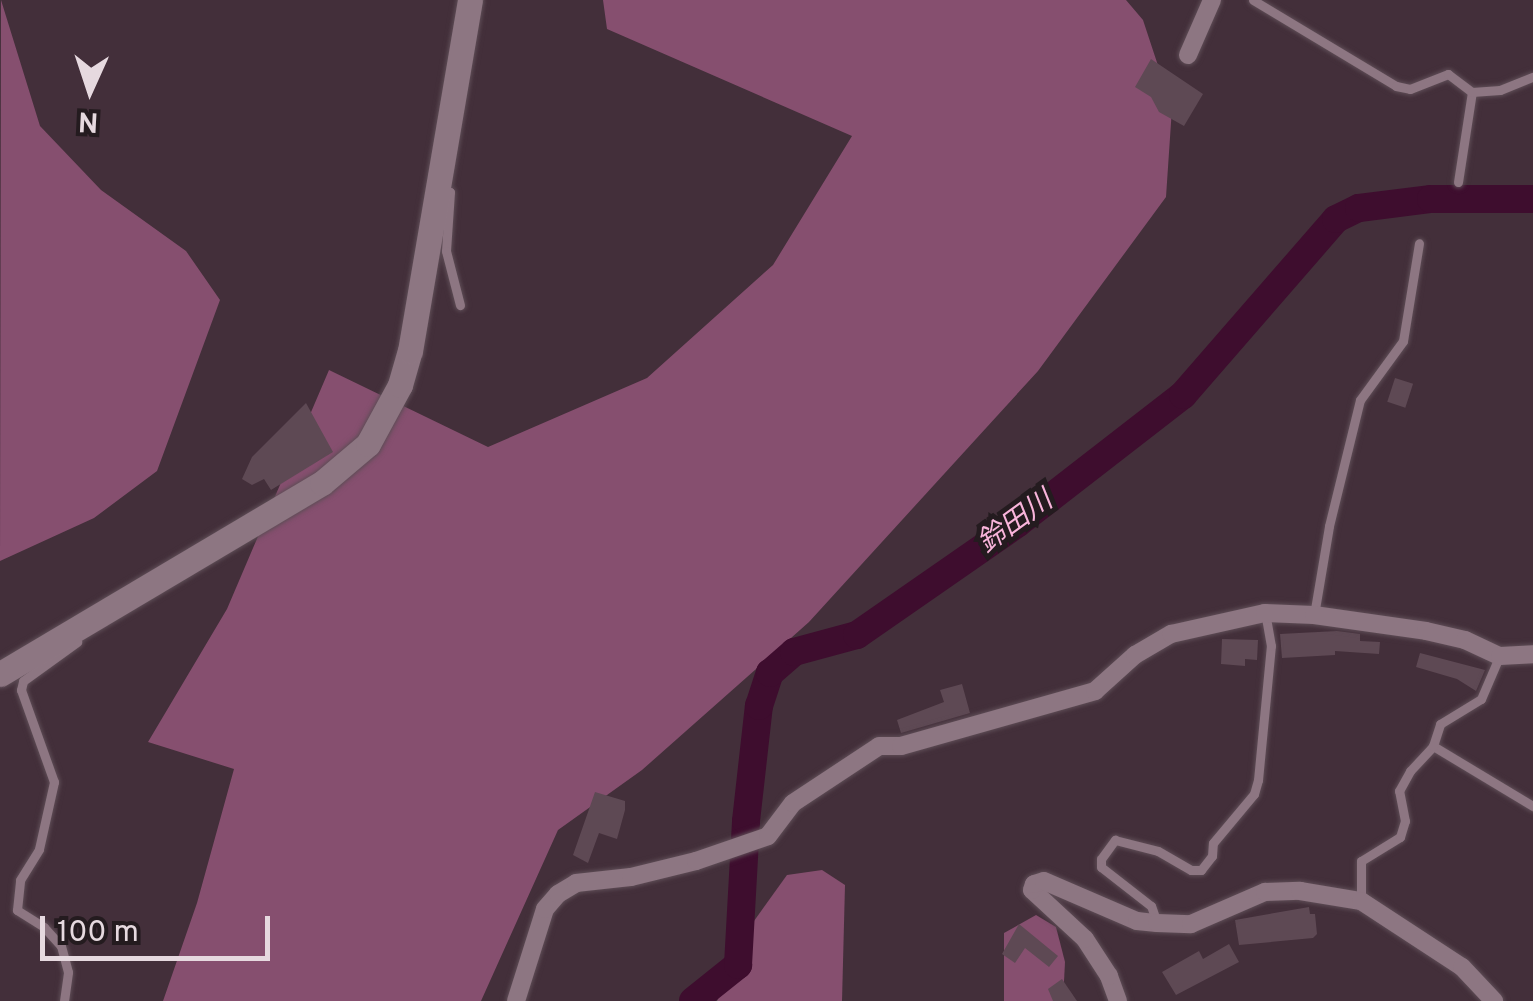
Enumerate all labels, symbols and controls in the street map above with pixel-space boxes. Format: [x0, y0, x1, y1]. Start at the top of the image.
north arrow [40, 40, 140, 140]
text: N [77, 101, 99, 138]
water label: 鈴田川 [972, 485, 1060, 561]
scale bar [45, 896, 275, 958]
text: 100 m [57, 915, 139, 952]

